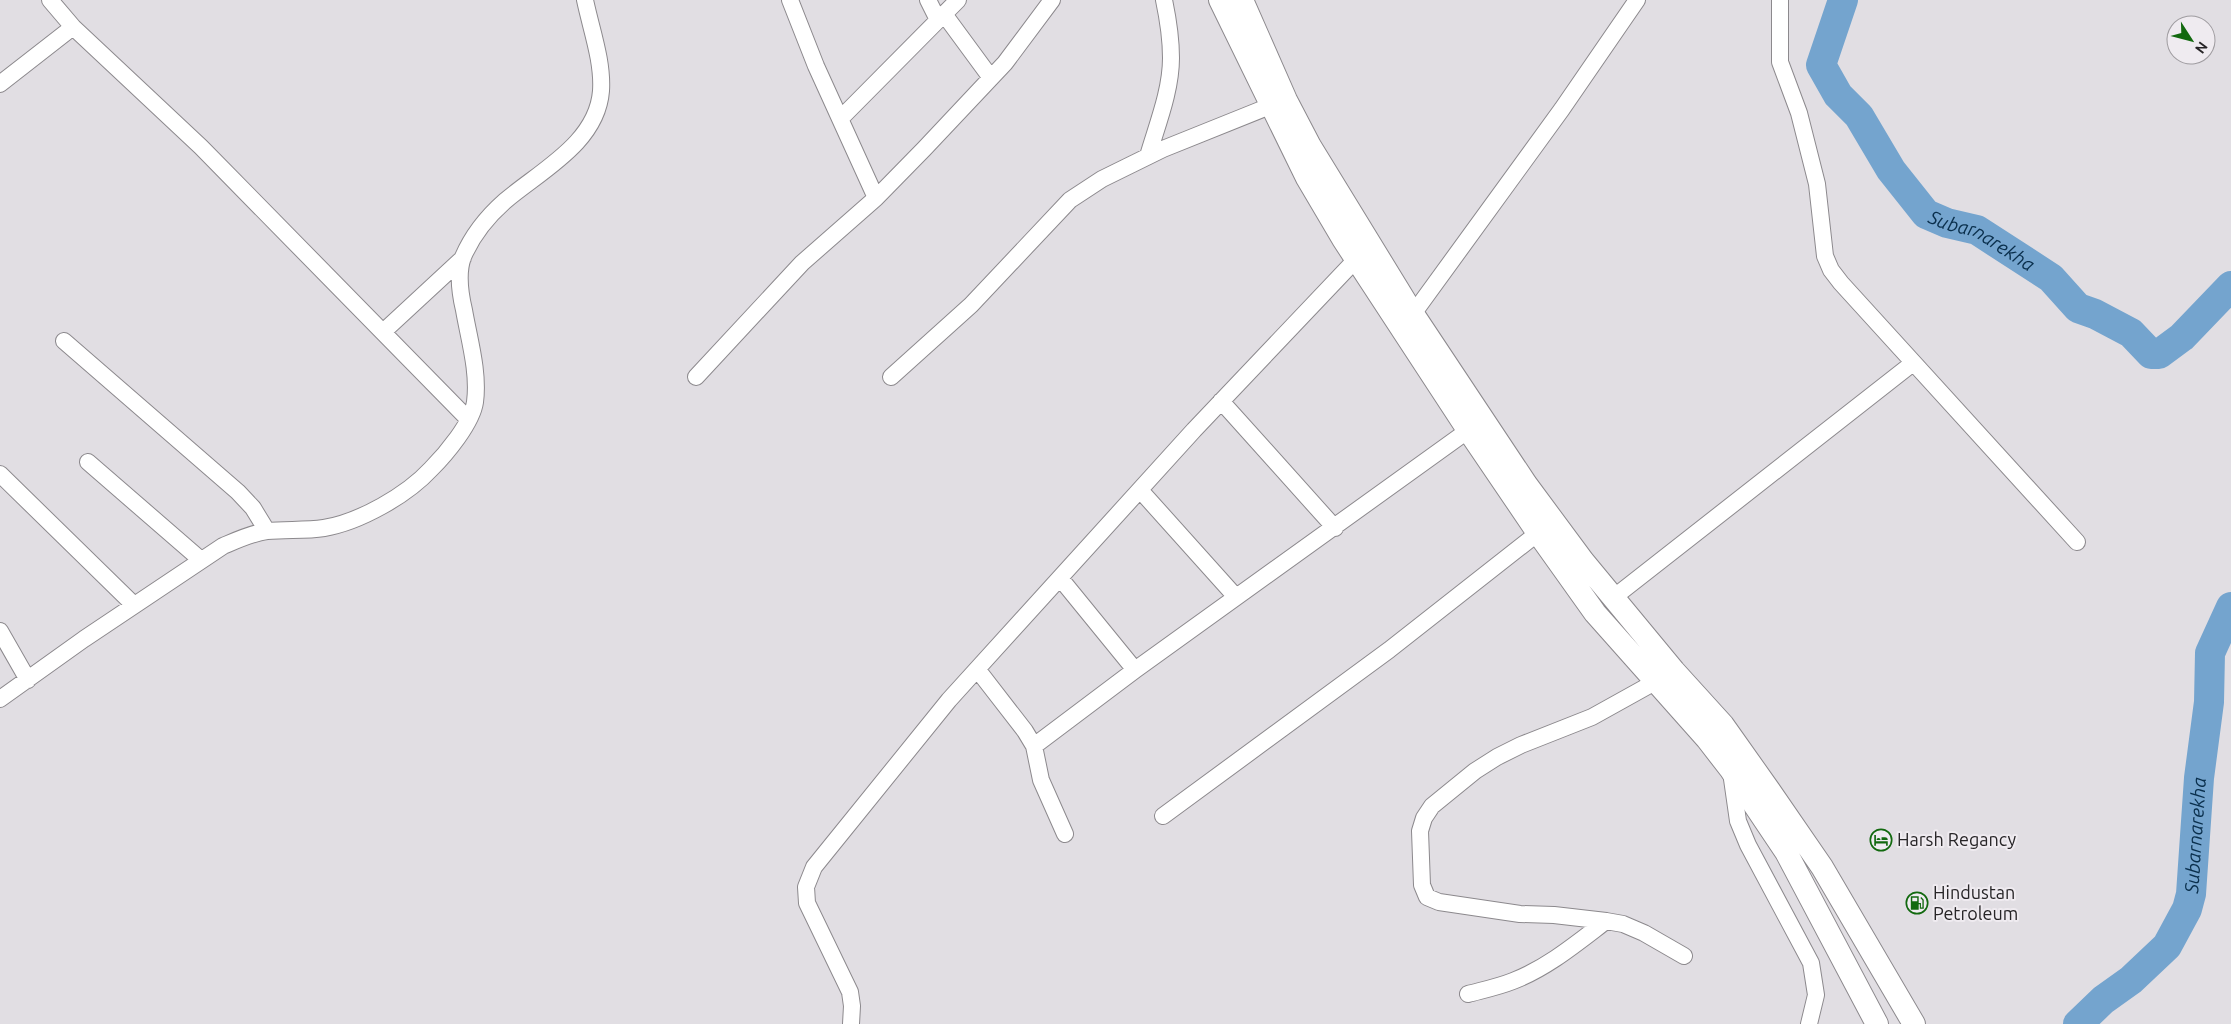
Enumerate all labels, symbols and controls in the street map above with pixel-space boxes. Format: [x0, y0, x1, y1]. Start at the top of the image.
north arrow [2166, 15, 2216, 65]
text: N [2192, 39, 2211, 57]
water label: Subarnarekha [1925, 205, 2039, 275]
water label: Subarnarekha [2180, 777, 2210, 895]
hotel icon: Harsh Regancy [1869, 828, 1893, 852]
place label: Harsh Regancy [1897, 829, 2016, 849]
place label: Hindustan Petroleum [1933, 882, 2018, 923]
fuel station icon: Hindustan Petroleum [1905, 891, 1929, 915]

